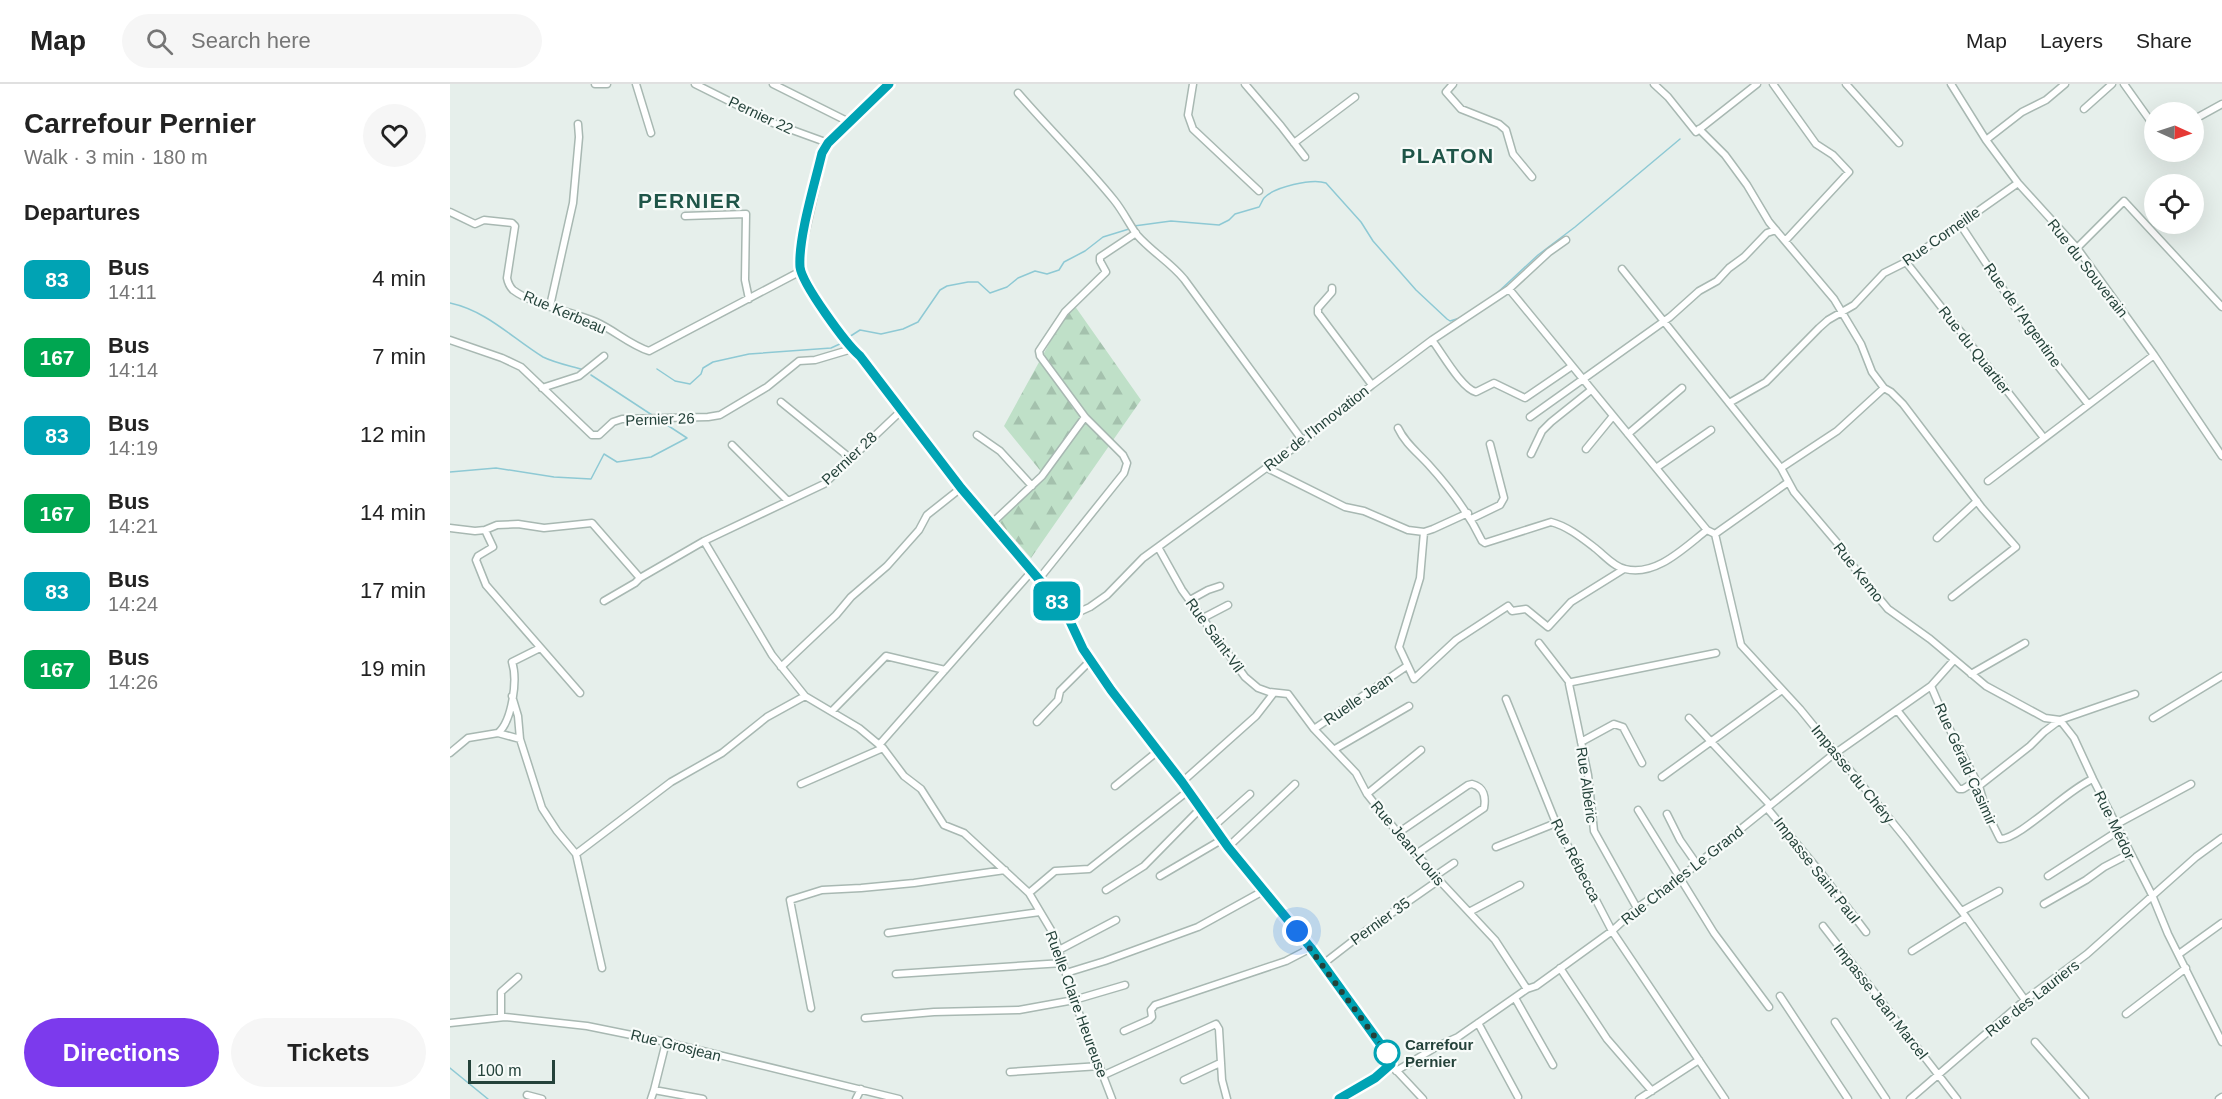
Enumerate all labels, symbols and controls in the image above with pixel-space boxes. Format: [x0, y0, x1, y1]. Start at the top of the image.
search box [122, 14, 542, 68]
text: Map [30, 25, 86, 56]
icon: search [143, 25, 176, 58]
text: Search here [191, 28, 311, 53]
text: Map [1966, 29, 2007, 52]
text: Layers [2040, 29, 2103, 52]
text: Share [2136, 29, 2192, 52]
street label: Pernier 22 [726, 93, 796, 137]
north arrow [2144, 102, 2204, 162]
map controls [2144, 102, 2204, 234]
button: heart [363, 104, 426, 167]
text: Carrefour Pernier [24, 108, 256, 139]
district label: PLATON [1401, 144, 1495, 167]
text: Walk · 3 min · 180 m [24, 146, 208, 168]
button: locate [2144, 174, 2204, 234]
district label: PERNIER [638, 189, 742, 212]
text: Departures [24, 200, 140, 225]
street label: Rue Corneille [1899, 203, 1983, 269]
street label: Rue du Souverain [2044, 215, 2132, 321]
text: Bus [108, 255, 150, 280]
street label: Rue de l'Argentine [1981, 260, 2065, 370]
text: 4 min [372, 266, 426, 291]
text: 83 [45, 268, 69, 291]
text: 14:11 [108, 281, 157, 303]
street label: Rue Kerbeau [521, 287, 609, 337]
street label: Rue du Quartier [1935, 303, 2015, 397]
text: Bus [108, 333, 150, 358]
text: 7 min [372, 344, 426, 369]
text: 167 [39, 346, 75, 369]
text: 14:14 [108, 359, 158, 381]
street label: Rue de l'Innovation [1260, 382, 1372, 474]
street label: Pernier 26 [625, 409, 695, 429]
text: Bus [108, 411, 150, 436]
text: 12 min [360, 422, 426, 447]
text: 83 [45, 424, 69, 447]
street label: Pernier 28 [818, 428, 880, 488]
text: 14:19 [108, 437, 158, 459]
text: Bus [108, 489, 150, 514]
text: 14 min [360, 500, 426, 525]
text: 167 [39, 502, 75, 525]
text: 14:21 [108, 515, 158, 537]
street label: Rue Kemo [1830, 539, 1888, 605]
text: Bus [108, 567, 150, 592]
text: 17 min [360, 578, 426, 603]
text: 83 [45, 580, 69, 603]
line badge: 83 [1030, 582, 1084, 620]
text: 83 [1045, 590, 1069, 613]
text: 14:24 [108, 593, 158, 615]
street label: Rue Saint-Vil [1182, 595, 1248, 675]
text: Bus [108, 645, 150, 670]
text: 19 min [360, 656, 426, 681]
text: 167 [39, 658, 75, 681]
street label: Ruelle Jean [1320, 670, 1396, 728]
text: 14:26 [108, 671, 158, 693]
street label: Rue Gérald Casimir [1931, 700, 2001, 828]
street label: Impasse du Chéry [1808, 721, 1898, 827]
street label: Rue Albéric [1573, 746, 1601, 825]
street label: Rue Médor [2091, 788, 2139, 862]
street label: Rue Jean-Louis [1368, 797, 1448, 889]
street label: Impasse Saint Paul [1771, 814, 1863, 926]
street label: Rue Rébecca [1548, 816, 1605, 905]
street label: Rue Charles Le Grand [1618, 822, 1746, 928]
street label: Pernier 35 [1347, 894, 1413, 948]
your location [1282, 916, 1312, 946]
street label: Ruelle Claire Heureuse [1042, 928, 1112, 1080]
street label: Impasse Jean Marcel [1830, 940, 1932, 1062]
street label: Rue des Lauriers [1982, 956, 2082, 1040]
button: Directions [24, 1018, 219, 1087]
button: Tickets [231, 1018, 426, 1087]
street label: Rue Grosjean [629, 1026, 723, 1064]
place label: Carrefour Pernier [1405, 1036, 1474, 1070]
marker: Carrefour Pernier [1374, 1040, 1400, 1066]
scale bar [468, 1057, 555, 1084]
text: 100 m [477, 1062, 521, 1079]

